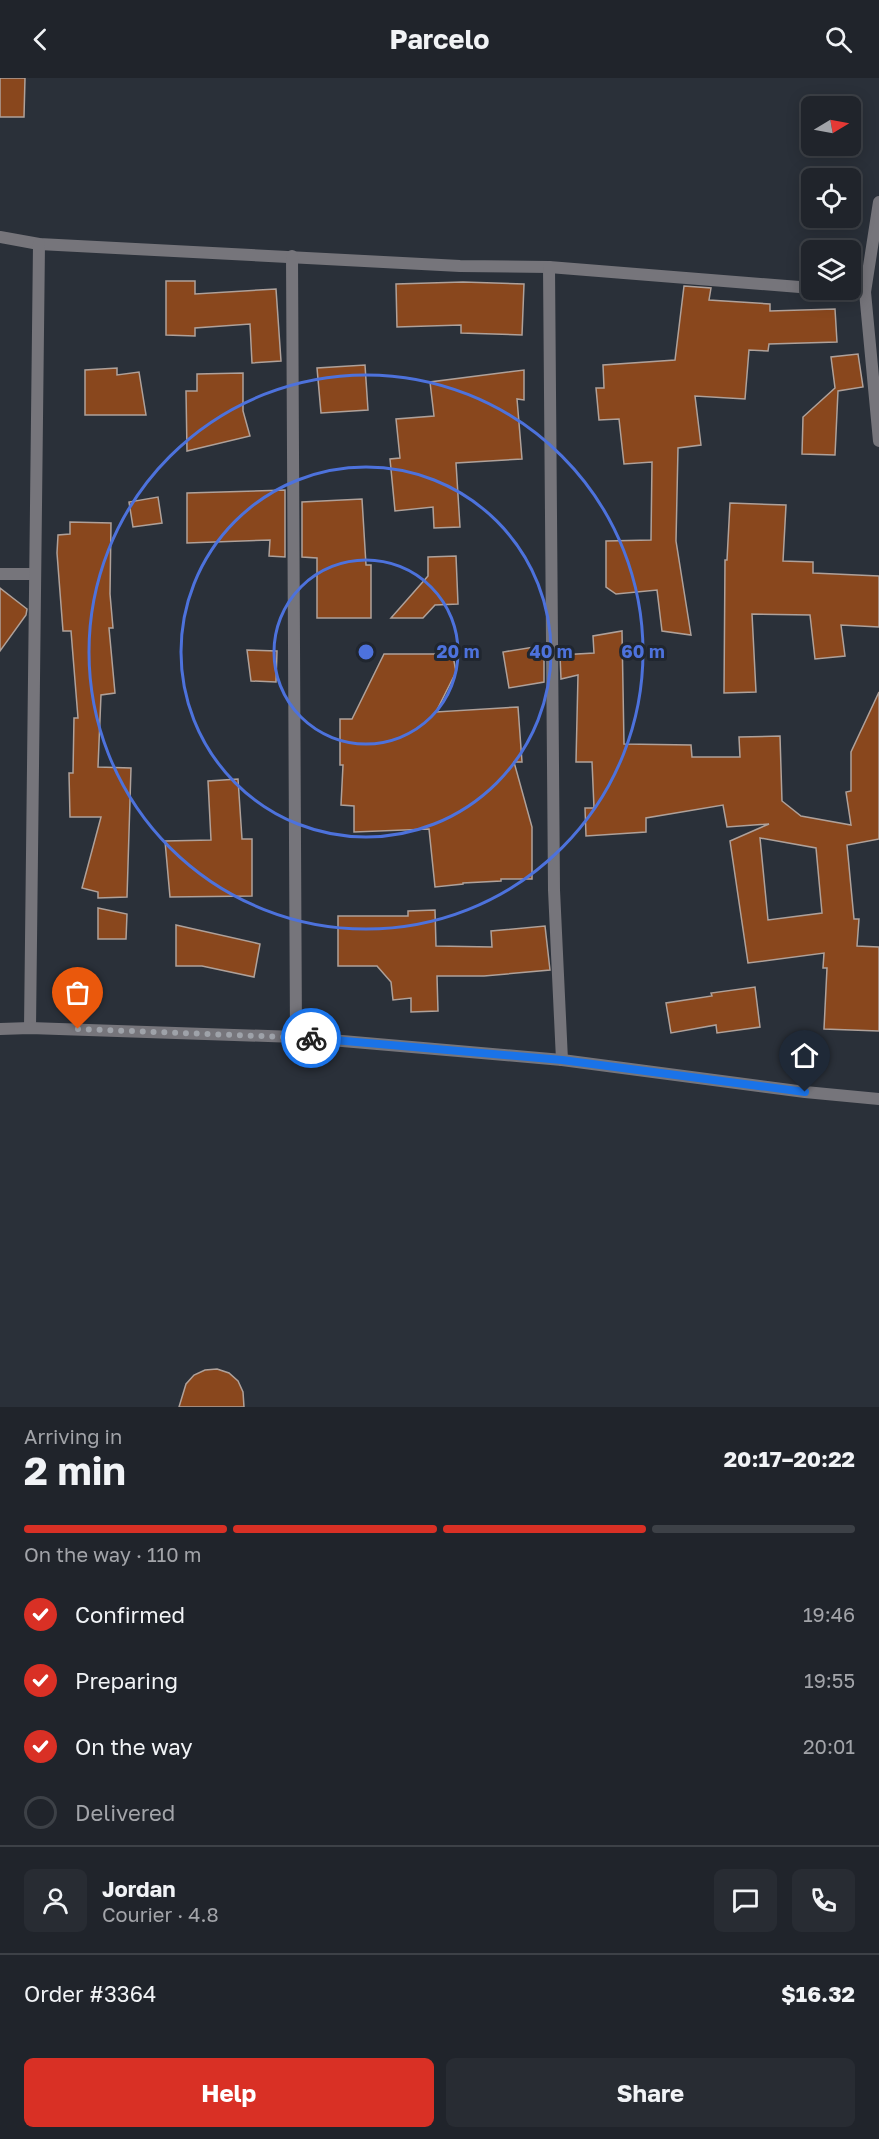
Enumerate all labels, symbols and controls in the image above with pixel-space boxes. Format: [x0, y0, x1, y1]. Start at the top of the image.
icon: back [24, 23, 57, 56]
text: Parcelo [389, 23, 490, 55]
icon: search [822, 23, 855, 56]
north arrow [801, 96, 861, 156]
map controls [801, 96, 861, 300]
button: locate [801, 168, 861, 228]
button: layers [801, 240, 861, 300]
text: 20 m [437, 640, 479, 662]
text: 40 m [529, 640, 573, 662]
text: 60 m [621, 640, 665, 662]
centre of rings [356, 642, 376, 662]
pin [52, 967, 103, 1029]
icon: bag [61, 976, 94, 1009]
courier [281, 1008, 341, 1068]
icon: bike [295, 1022, 328, 1055]
pin [779, 1030, 830, 1092]
icon: home [788, 1039, 821, 1072]
text: Arriving in [24, 1424, 122, 1448]
text: 20:17–20:22 [724, 1445, 855, 1472]
text: 2 min [24, 1447, 126, 1494]
text: On the way · 110 m [24, 1542, 201, 1566]
icon: check [24, 1598, 57, 1631]
text: Confirmed [75, 1601, 185, 1628]
text: 19:46 [803, 1602, 855, 1626]
icon: check [24, 1664, 57, 1697]
text: Preparing [75, 1667, 178, 1694]
text: 19:55 [804, 1668, 855, 1692]
icon: check [24, 1730, 57, 1763]
text: On the way [75, 1733, 193, 1760]
text: 20:01 [803, 1734, 855, 1758]
text: Delivered [75, 1799, 175, 1826]
button: person [24, 1869, 87, 1932]
button: chat [714, 1869, 777, 1932]
button: phone [792, 1869, 855, 1932]
text: Jordan [102, 1875, 176, 1902]
text: Courier · 4.8 [102, 1902, 219, 1926]
text: Order #3364 [24, 1980, 156, 2007]
text: $16.32 [781, 1980, 855, 2007]
button: Help [24, 2058, 434, 2127]
button: Share [446, 2058, 855, 2127]

